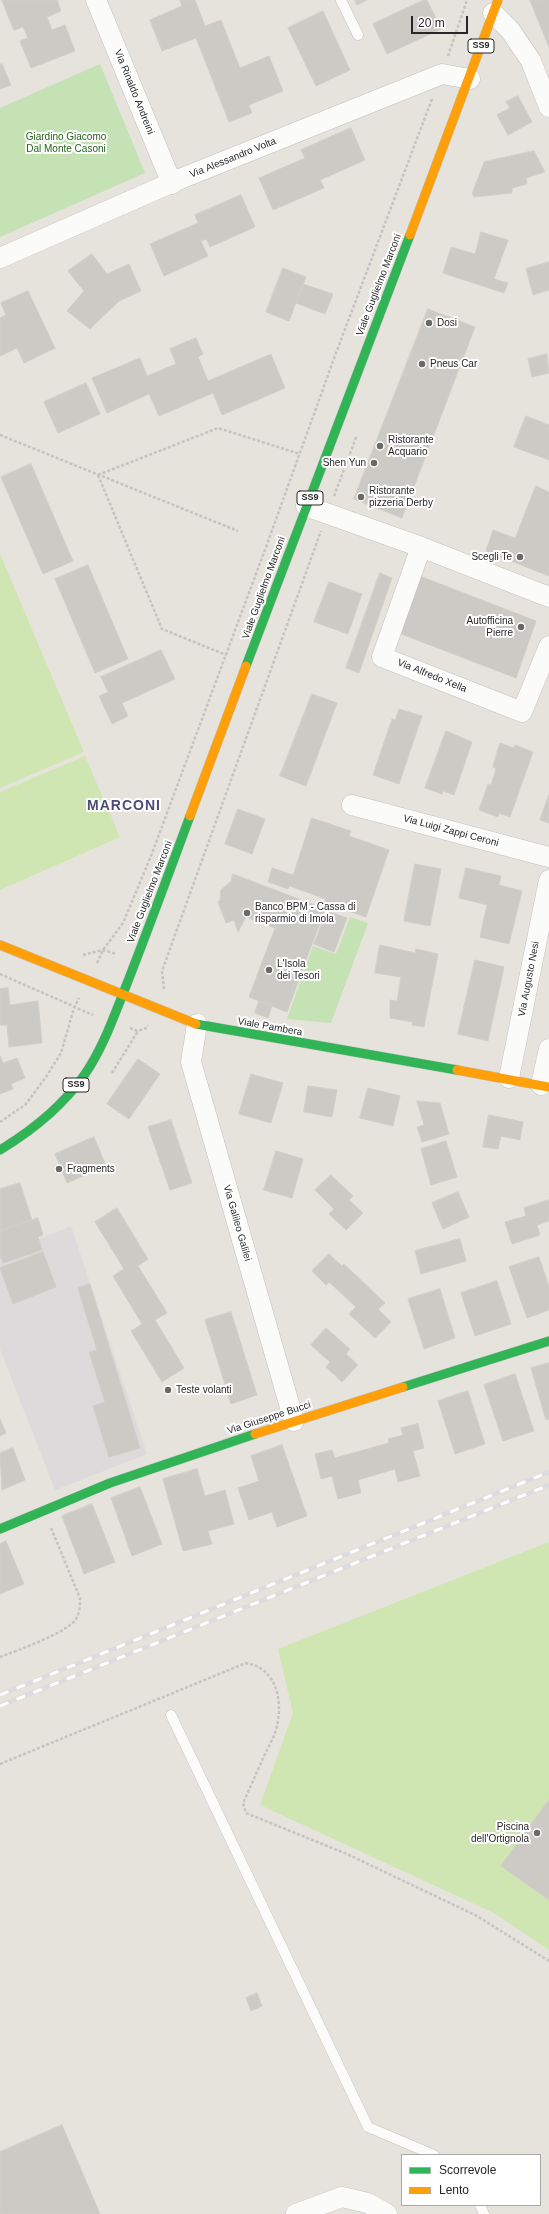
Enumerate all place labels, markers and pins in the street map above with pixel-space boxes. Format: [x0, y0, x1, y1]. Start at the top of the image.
place label: Dosi [437, 317, 457, 329]
marker: Dosi [424, 318, 434, 328]
place label: Pneus Car [430, 358, 477, 370]
marker: Pneus Car [417, 359, 427, 369]
place label: Ristorante Acquario [388, 434, 434, 458]
marker: Ristorante Acquario [375, 441, 385, 451]
place label: Shen Yun [323, 457, 366, 469]
marker: Shen Yun [369, 458, 379, 468]
place label: Ristorante pizzeria Derby [369, 485, 433, 508]
marker: Ristorante pizzeria Derby [356, 492, 366, 502]
place label: Scegli Te [471, 551, 512, 563]
marker: Scegli Te [515, 552, 525, 562]
place label: Autofficina Pierre [466, 615, 513, 638]
marker: Autofficina Pierre [516, 622, 526, 632]
place label: Banco BPM - Cassa di risparmio di Imola [255, 901, 356, 924]
marker: Banco BPM - Cassa di risparmio di Imola [242, 908, 252, 918]
place label: L'Isola dei Tesori [277, 958, 320, 982]
marker: L'Isola dei Tesori [264, 965, 274, 975]
place label: Fragments [67, 1163, 115, 1175]
marker: Fragments [54, 1164, 64, 1174]
place label: Teste volanti [176, 1384, 232, 1396]
marker: Teste volanti [163, 1385, 173, 1395]
place label: Piscina dell'Ortignola [471, 1821, 529, 1844]
marker: Piscina dell'Ortignola [532, 1828, 542, 1838]

